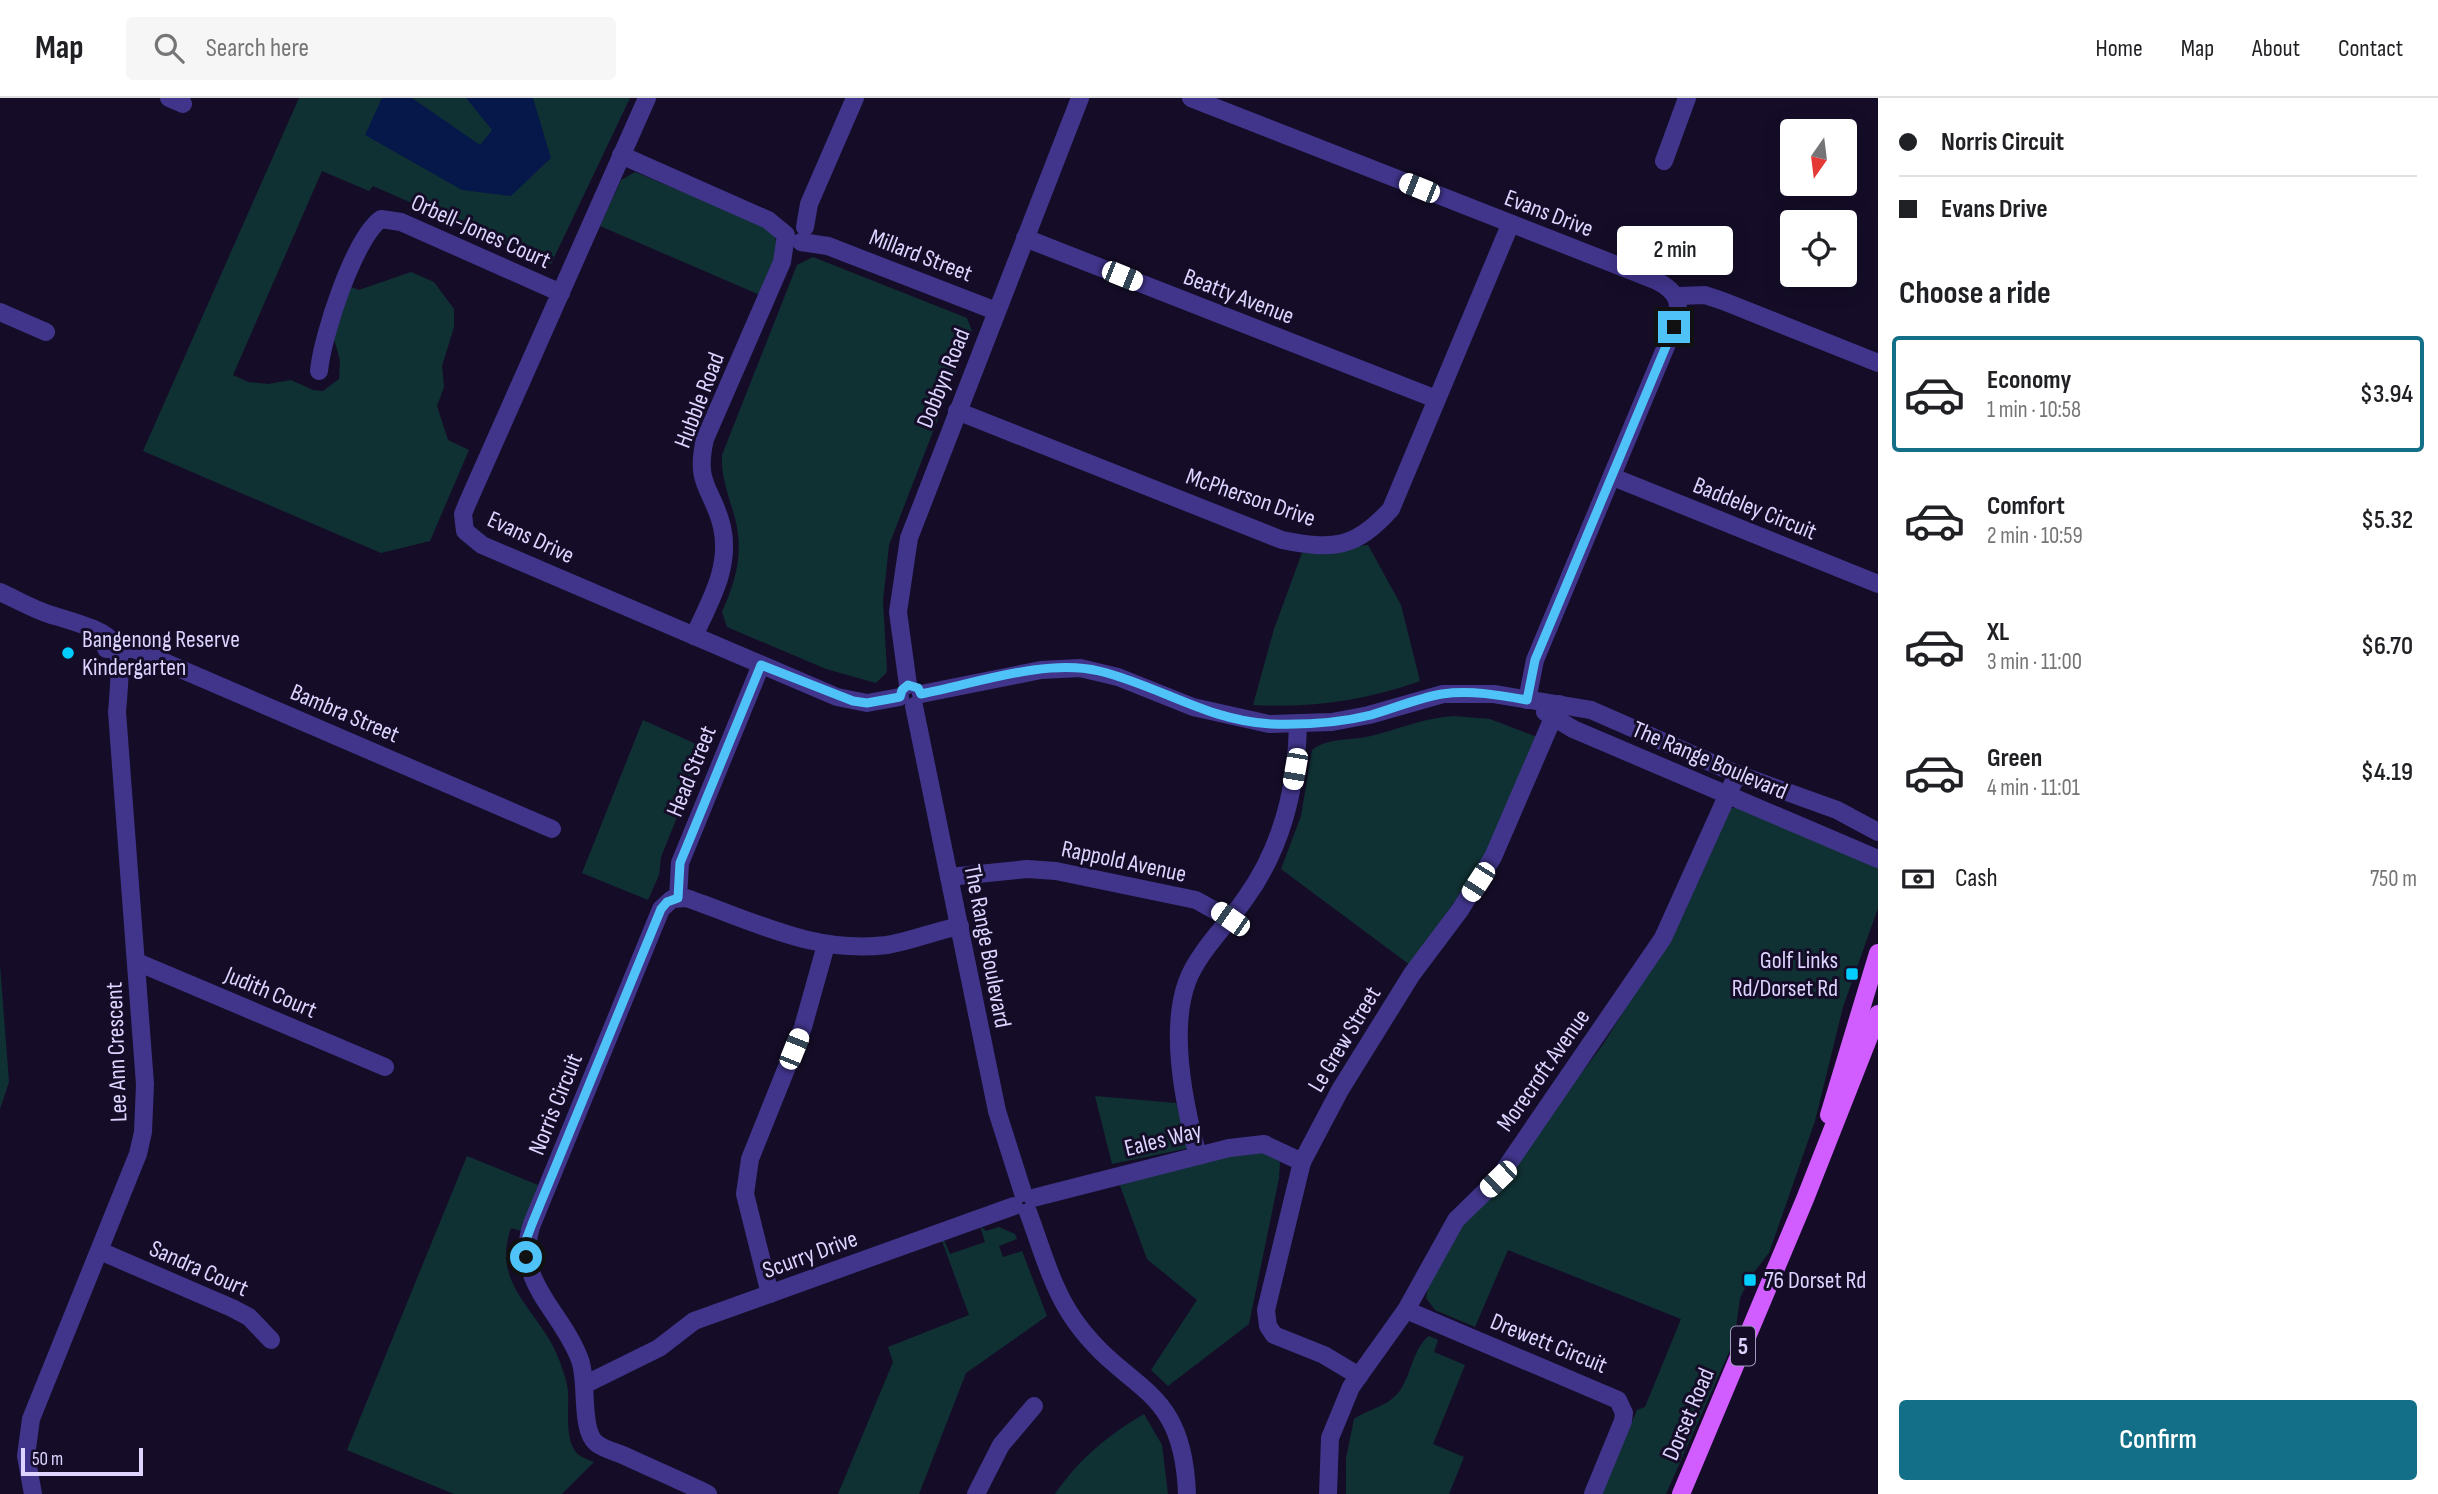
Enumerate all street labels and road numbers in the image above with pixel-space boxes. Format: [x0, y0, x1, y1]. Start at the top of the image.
street label: Evans Drive [1500, 183, 1597, 244]
street label: Orbell-Jones Court [407, 188, 555, 275]
street label: Millard Street [865, 223, 976, 288]
street label: Beatty Avenue [1179, 262, 1298, 331]
street label: Dobbyn Road [910, 324, 977, 432]
street label: Hubble Road [668, 348, 731, 452]
street label: McPherson Drive [1182, 462, 1319, 533]
street label: Baddeley Circuit [1689, 471, 1821, 546]
street label: Evans Drive [483, 505, 579, 570]
street label: Bambra Street [286, 678, 404, 749]
street label: The Range Boulevard [1628, 715, 1792, 806]
street label: Head Street [660, 721, 723, 821]
street label: Rappold Avenue [1059, 834, 1189, 889]
street label: The Range Boulevard [957, 862, 1018, 1030]
street label: Judith Court [220, 960, 321, 1025]
street label: Lee Ann Crescent [100, 981, 133, 1122]
street label: Le Grew Street [1302, 981, 1387, 1097]
street label: Morecroft Avenue [1491, 1003, 1596, 1137]
street label: Norris Circuit [522, 1049, 589, 1159]
street label: Eales Way [1121, 1116, 1205, 1163]
street label: Scurry Drive [759, 1224, 862, 1285]
street label: Sandra Court [145, 1234, 253, 1303]
street label: Drewett Circuit [1486, 1307, 1611, 1380]
road number: 5 [1731, 1326, 1755, 1366]
street label: Dorset Road [1656, 1364, 1721, 1465]

